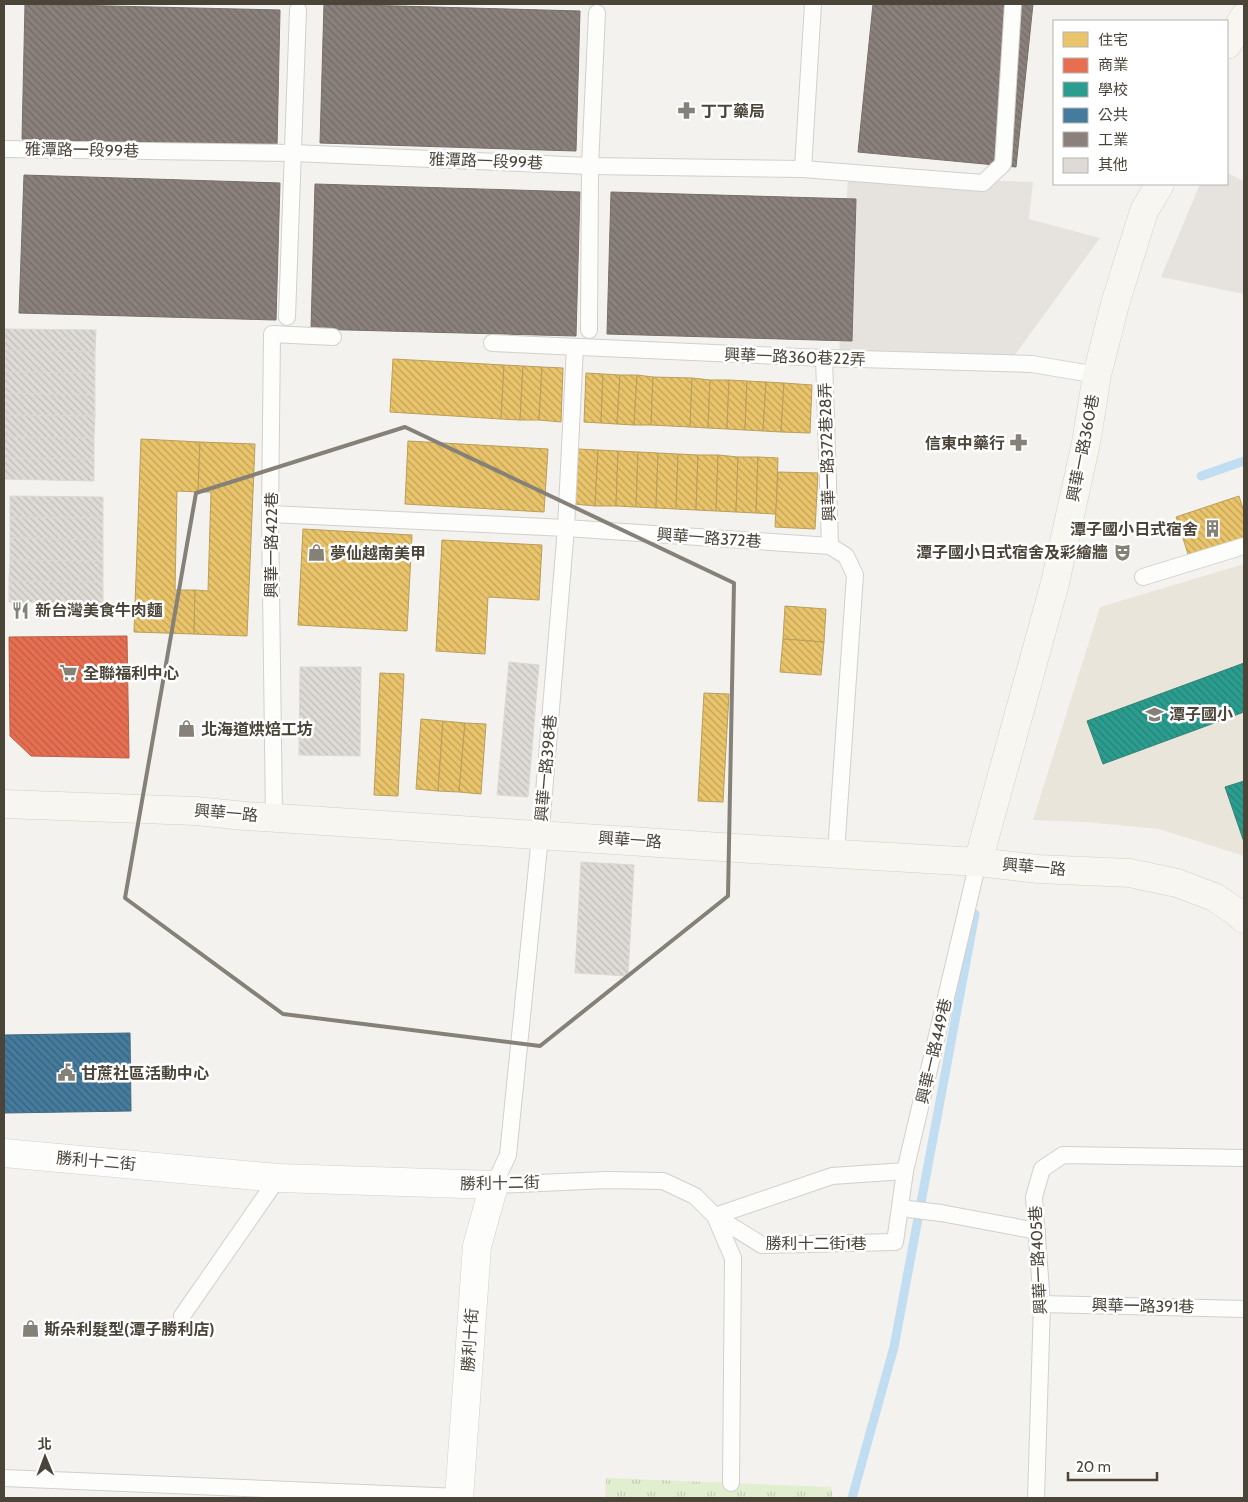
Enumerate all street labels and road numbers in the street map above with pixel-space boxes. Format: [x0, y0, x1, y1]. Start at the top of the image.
street label: 雅潭路一段99巷 [25, 140, 139, 160]
street label: 雅潭路一段99巷 [429, 150, 543, 172]
street label: 興華一路360巷22弄 [724, 345, 866, 369]
street label: 興華一路372巷28弄 [815, 382, 839, 522]
street label: 興華一路360巷 [1063, 393, 1103, 503]
street label: 興華一路422巷 [262, 492, 281, 598]
street label: 興華一路372巷 [656, 525, 762, 551]
street label: 興華一路398巷 [532, 714, 560, 822]
street label: 興華一路 [193, 801, 259, 825]
street label: 興華一路 [597, 828, 663, 852]
street label: 興華一路 [1001, 855, 1067, 879]
street label: 興華一路449巷 [913, 996, 955, 1106]
street label: 勝利十二街 [55, 1148, 137, 1174]
street label: 勝利十二街 [460, 1173, 540, 1193]
street label: 興華一路405巷 [1026, 1205, 1050, 1315]
street label: 勝利十二街1巷 [765, 1234, 867, 1253]
street label: 興華一路391巷 [1091, 1296, 1195, 1316]
street label: 勝利十街 [458, 1307, 482, 1373]

